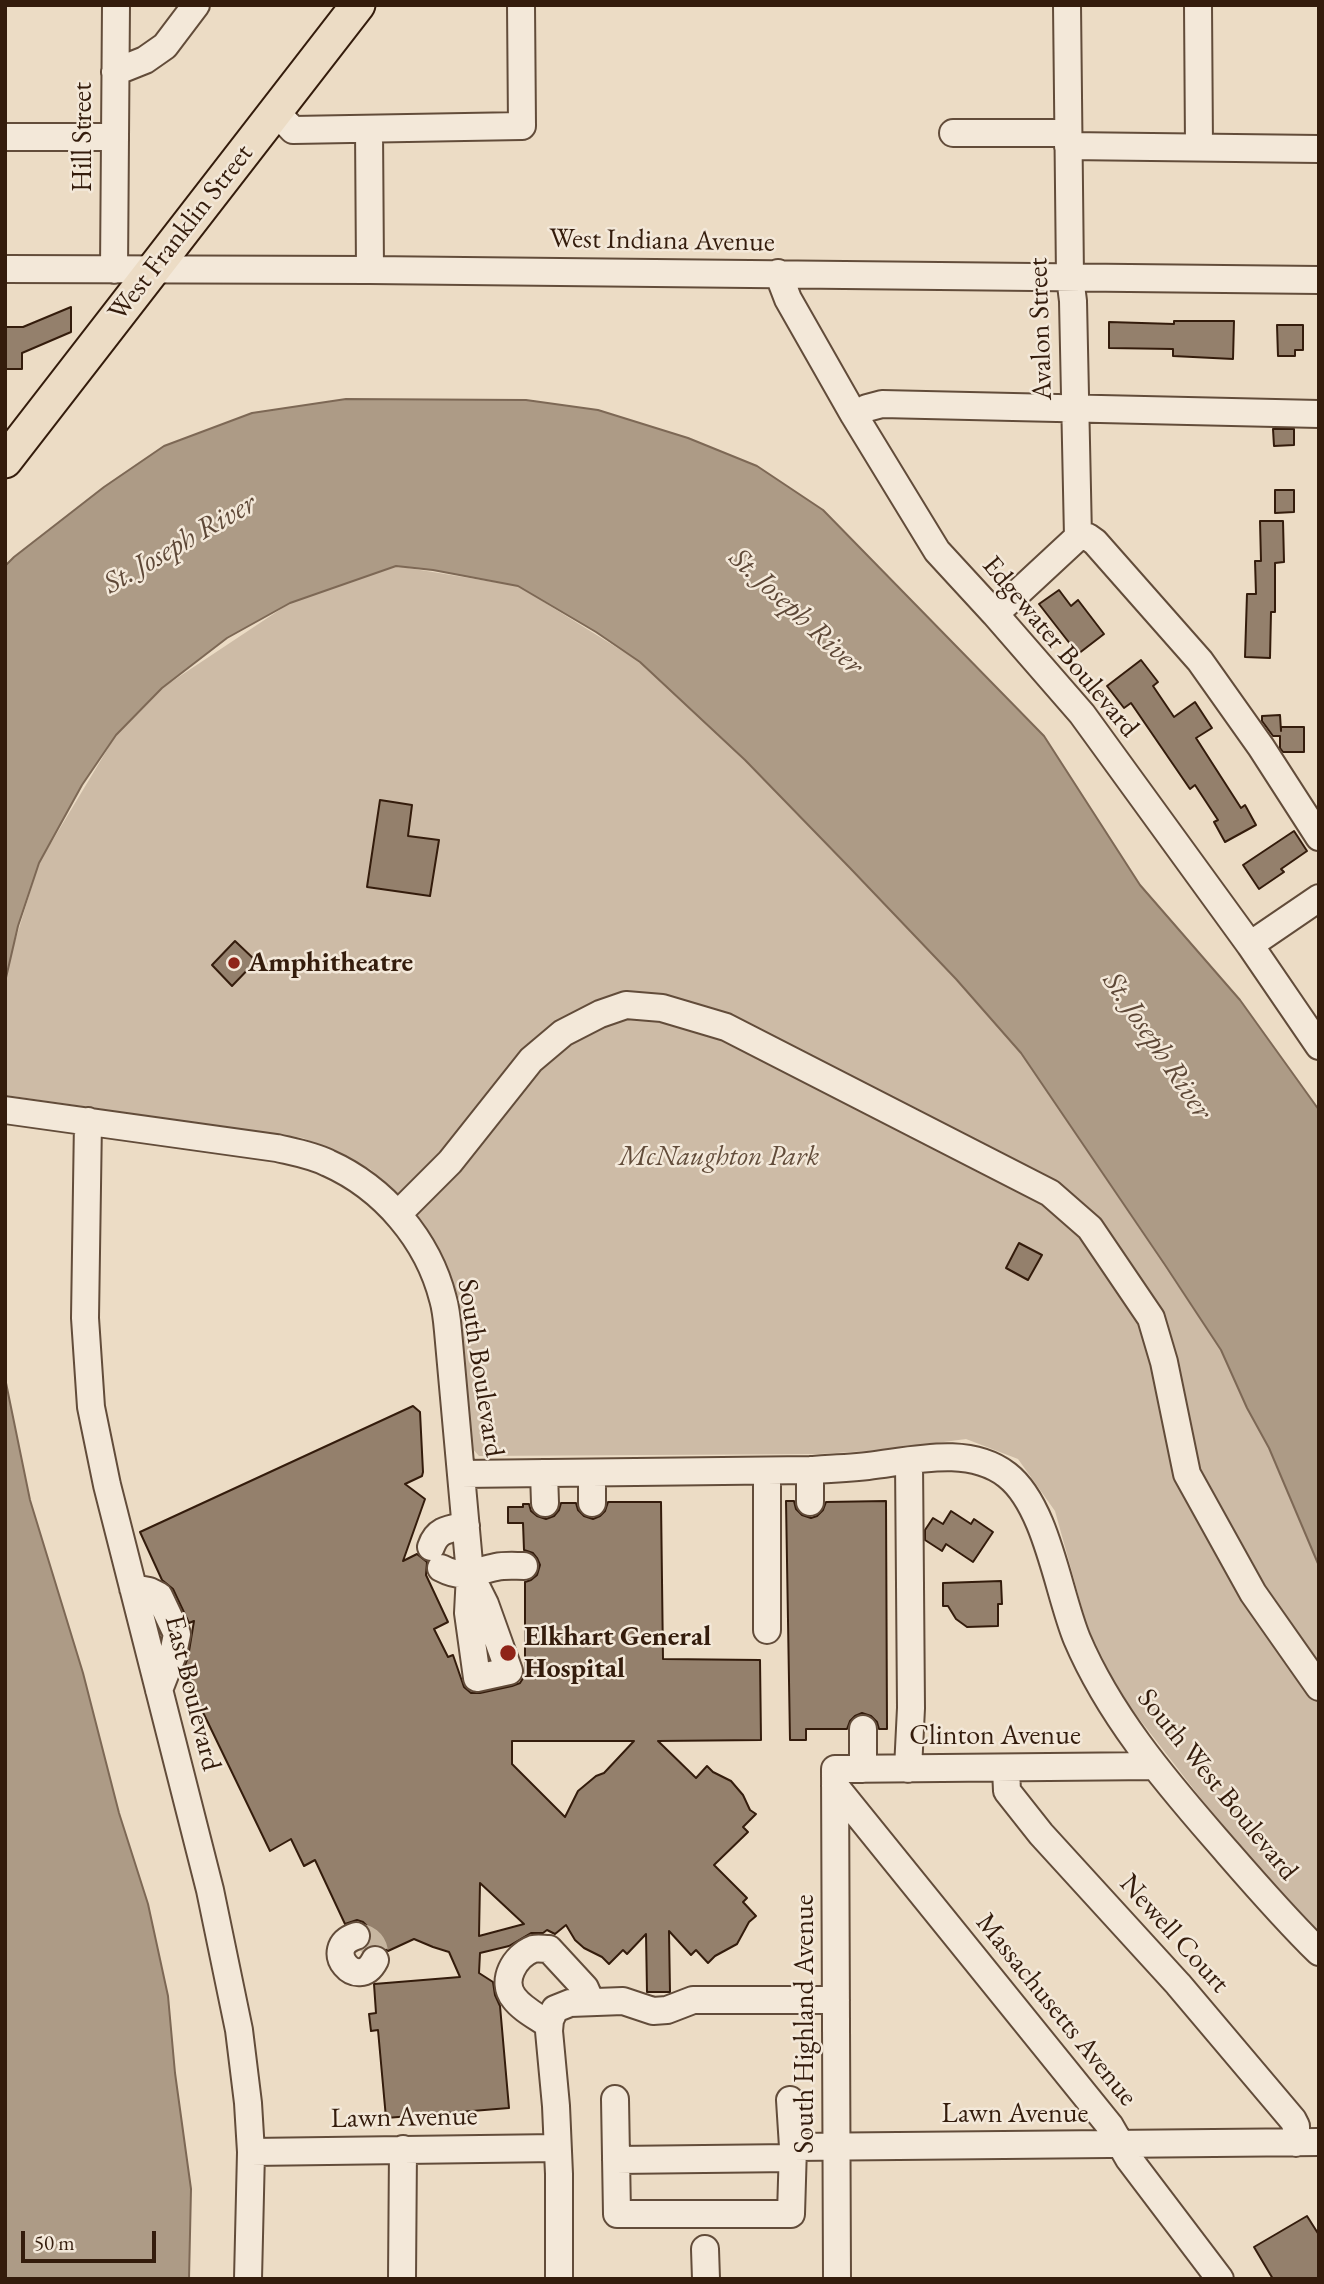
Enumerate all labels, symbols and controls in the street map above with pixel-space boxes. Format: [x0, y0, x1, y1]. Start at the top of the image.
street label: Hill Street [66, 82, 100, 192]
street label: West Franklin Street [101, 138, 261, 328]
street label: West Indiana Avenue [549, 222, 775, 260]
street label: Avalon Street [1022, 257, 1060, 401]
water label: St. Joseph River [97, 486, 263, 602]
water label: St. Joseph River [721, 541, 871, 683]
street label: Edgewater Boulevard [974, 550, 1146, 744]
place label: Amphitheatre [248, 946, 413, 980]
marker: Amphitheatre [226, 955, 242, 971]
water label: St. Joseph River [1094, 965, 1220, 1127]
park label: McNaughton Park [619, 1140, 819, 1174]
street label: South Boulevard [449, 1277, 511, 1459]
street label: East Boulevard [156, 1612, 228, 1774]
place label: Elkhart General Hospital [524, 1620, 711, 1686]
marker: Elkhart General Hospital [498, 1643, 518, 1663]
street label: South West Boulevard [1129, 1682, 1305, 1888]
street label: Clinton Avenue [909, 1719, 1081, 1753]
street label: Newell Court [1112, 1868, 1236, 2000]
street label: South Highland Avenue [788, 1894, 822, 2154]
street label: Massachusetts Avenue [968, 1907, 1144, 2113]
street label: Lawn Avenue [942, 2097, 1088, 2131]
street label: Lawn Avenue [330, 2100, 478, 2136]
scale bar [24, 2218, 159, 2262]
text: 50 m [34, 2229, 75, 2256]

